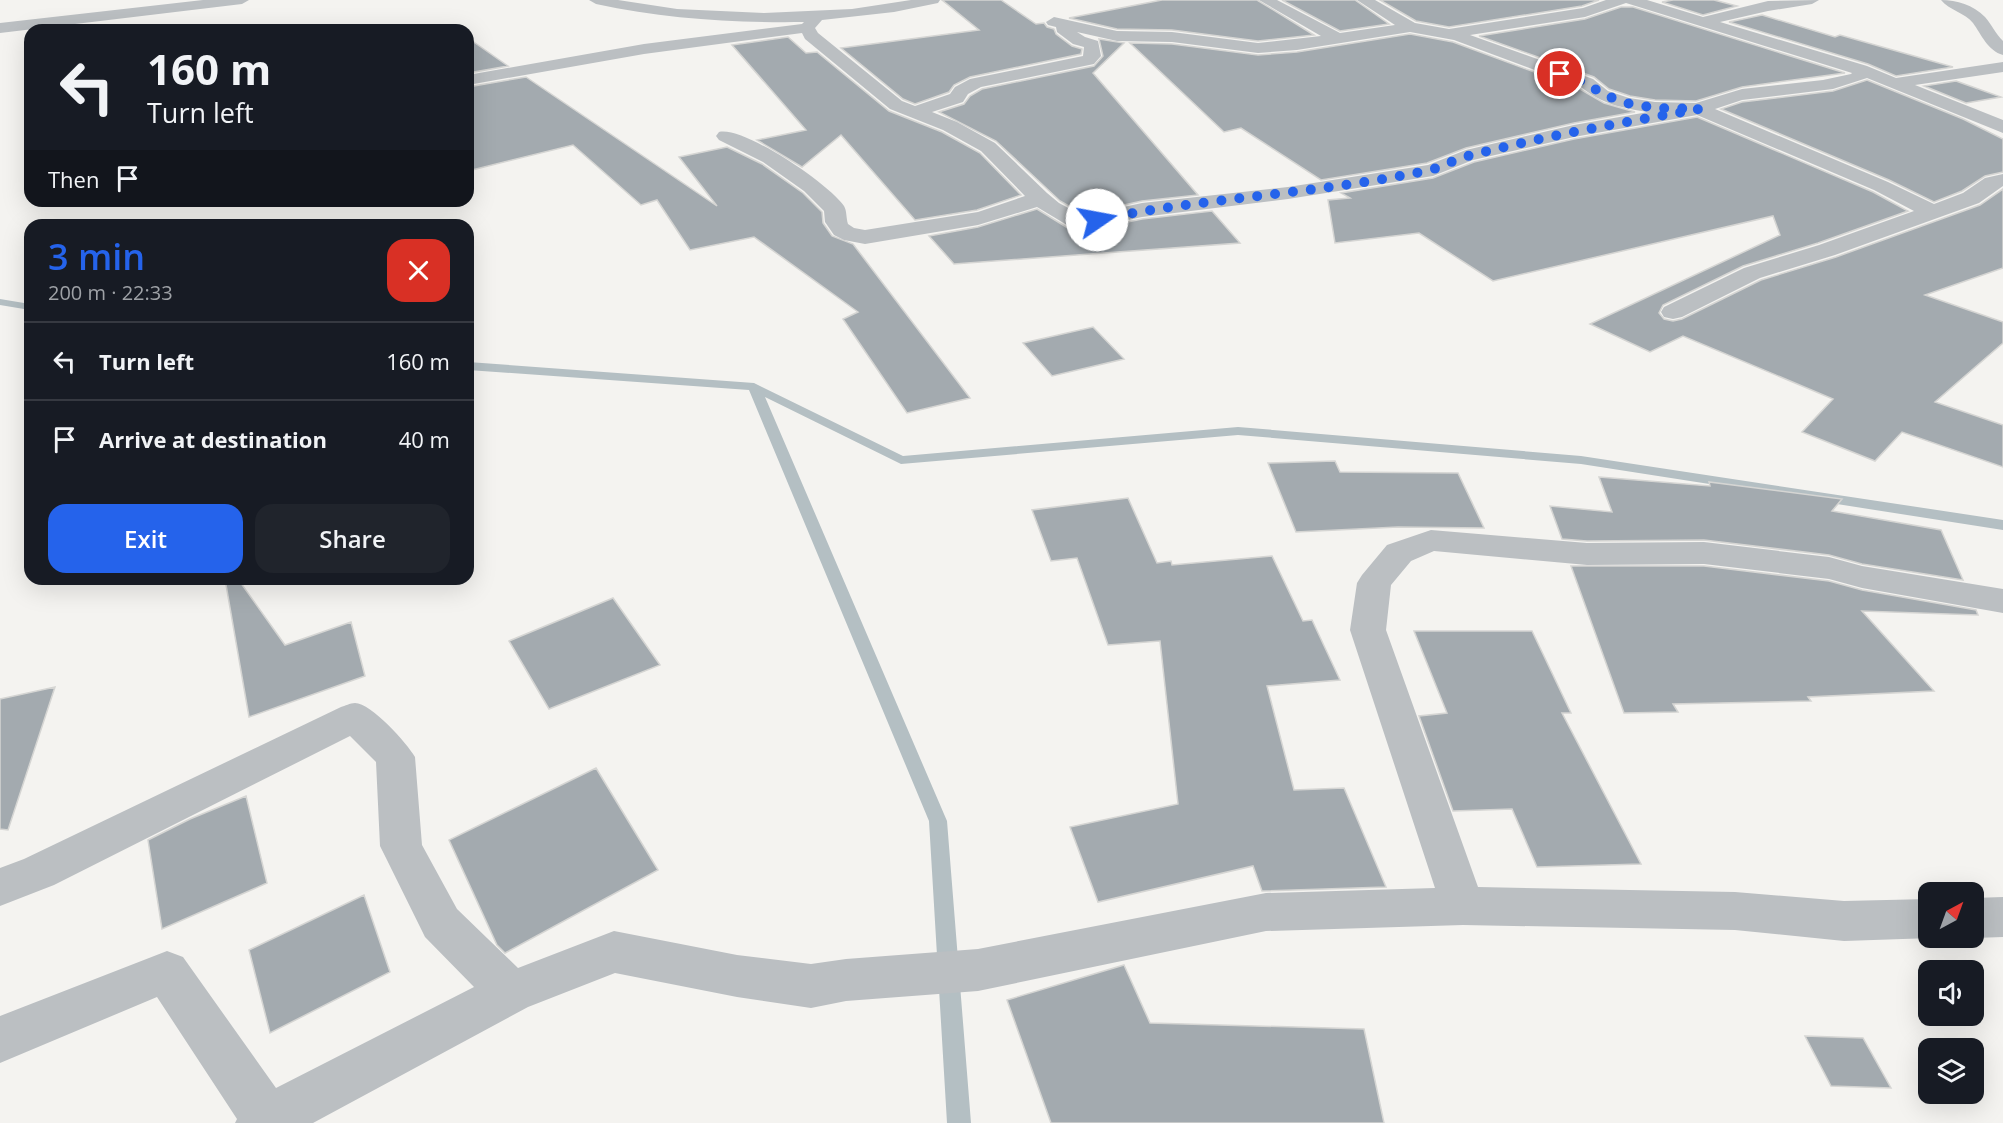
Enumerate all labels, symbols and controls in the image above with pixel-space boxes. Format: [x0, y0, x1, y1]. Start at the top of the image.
text: 160 m [147, 40, 271, 97]
icon: left [48, 48, 126, 126]
pin [1534, 48, 1585, 99]
icon: arrive [1543, 57, 1576, 90]
text: Turn left [147, 94, 254, 131]
icon: arrive [111, 162, 144, 195]
text: Then [48, 164, 99, 194]
position arrow [1065, 188, 1129, 252]
text: 3 min [48, 232, 145, 281]
button: close [387, 239, 450, 302]
text: 200 m · 22:33 [48, 279, 173, 306]
icon: left [48, 345, 81, 378]
text: Turn left [99, 346, 194, 376]
text: 160 m [386, 346, 450, 376]
icon: arrive [48, 423, 81, 456]
text: Arrive at destination [99, 424, 327, 454]
text: 40 m [399, 424, 450, 454]
button: Exit [48, 504, 243, 573]
button: Share [255, 504, 450, 573]
north arrow [1918, 882, 1984, 948]
map controls [1918, 882, 1984, 1104]
button: sound [1918, 960, 1984, 1026]
button: layers [1918, 1038, 1984, 1104]

